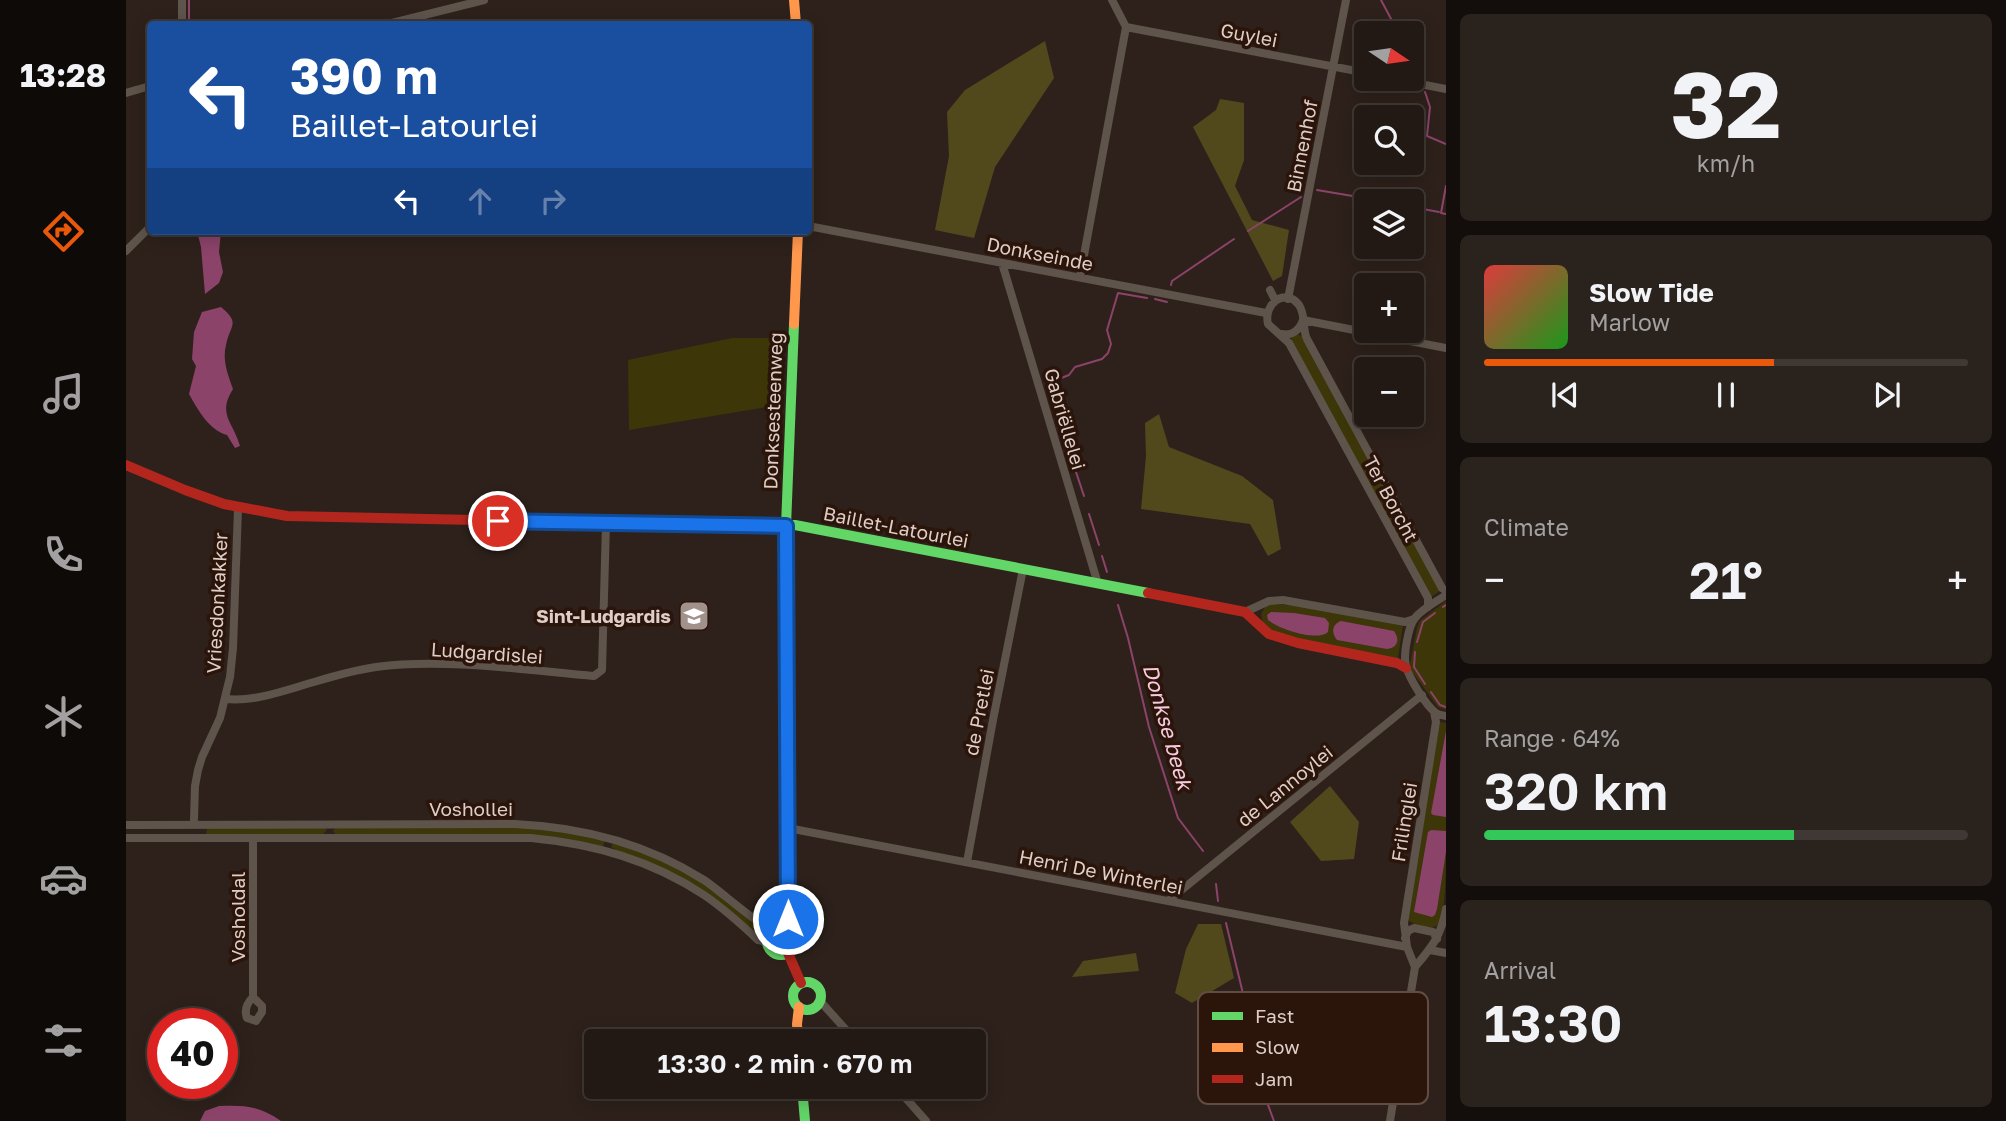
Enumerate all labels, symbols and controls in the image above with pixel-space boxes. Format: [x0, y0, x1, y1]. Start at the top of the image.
street label: Guylei [1219, 18, 1280, 51]
north arrow [1354, 21, 1424, 91]
map controls [1354, 21, 1424, 427]
text: 390 m [290, 46, 438, 105]
icon: left [175, 49, 266, 140]
text: 32 [1670, 49, 1782, 158]
text: 13:28 [20, 56, 106, 94]
street label: Binnenhof [1281, 98, 1322, 194]
button: search [1354, 105, 1424, 175]
text: Baillet-Latourlei [290, 106, 538, 144]
text: km/h [1697, 149, 1755, 177]
icon: left [388, 182, 426, 220]
icon: ahead [461, 182, 499, 220]
icon: right [534, 182, 572, 220]
button: layers [1354, 189, 1424, 259]
icon: directions [39, 207, 88, 256]
street label: Donkseinde [985, 232, 1095, 275]
button: + [1354, 273, 1424, 343]
text: Slow Tide [1589, 277, 1714, 308]
text: Marlow [1589, 308, 1670, 336]
street label: Donksesteenweg [758, 332, 787, 490]
button: − [1354, 357, 1424, 427]
street label: Gabriëllelei [1040, 366, 1091, 472]
icon: music [39, 369, 88, 418]
icon: previous [1546, 376, 1584, 414]
icon: pause [1707, 376, 1745, 414]
icon: next [1868, 376, 1906, 414]
street label: Ter Borcht [1359, 452, 1424, 546]
pin [468, 491, 528, 551]
street label: Baillet-Latourlei [822, 501, 971, 552]
icon: arrive [479, 502, 517, 540]
text: Climate [1484, 513, 1569, 541]
icon: phone [39, 530, 88, 579]
street label: Vriesdonkakker [201, 531, 232, 674]
text: 21° [1689, 548, 1763, 610]
text: − [1484, 557, 1505, 602]
text: + [1947, 557, 1968, 602]
school or university icon: Sint-Ludgardis [677, 599, 711, 633]
place label: Sint-Ludgardis [536, 604, 671, 627]
street label: Ludgardislei [430, 637, 544, 668]
water label: Donkse beek [1138, 661, 1199, 795]
street label: de Pretlei [959, 667, 998, 757]
icon: climate [39, 692, 88, 741]
text: Range · 64% [1484, 724, 1620, 752]
street label: de Lannoylei [1232, 740, 1337, 831]
text: 320 km [1484, 759, 1668, 821]
street label: Frilinglei [1386, 780, 1421, 863]
street label: Voshollei [429, 797, 513, 820]
street label: Henri De Winterlei [1017, 844, 1185, 899]
icon: car [39, 854, 88, 903]
street label: Vosholdal [226, 872, 249, 962]
position arrow [751, 882, 825, 956]
text: Arrival [1484, 956, 1556, 984]
text: 13:30 [1484, 991, 1622, 1053]
legend [1198, 992, 1428, 1104]
text: Fast [1255, 1004, 1294, 1027]
speed limit sign: 40 [147, 1008, 238, 1099]
icon: filters [39, 1016, 88, 1065]
text: Slow [1255, 1035, 1300, 1058]
text: 13:30 · 2 min · 670 m [657, 1048, 913, 1079]
text: Jam [1255, 1067, 1293, 1090]

